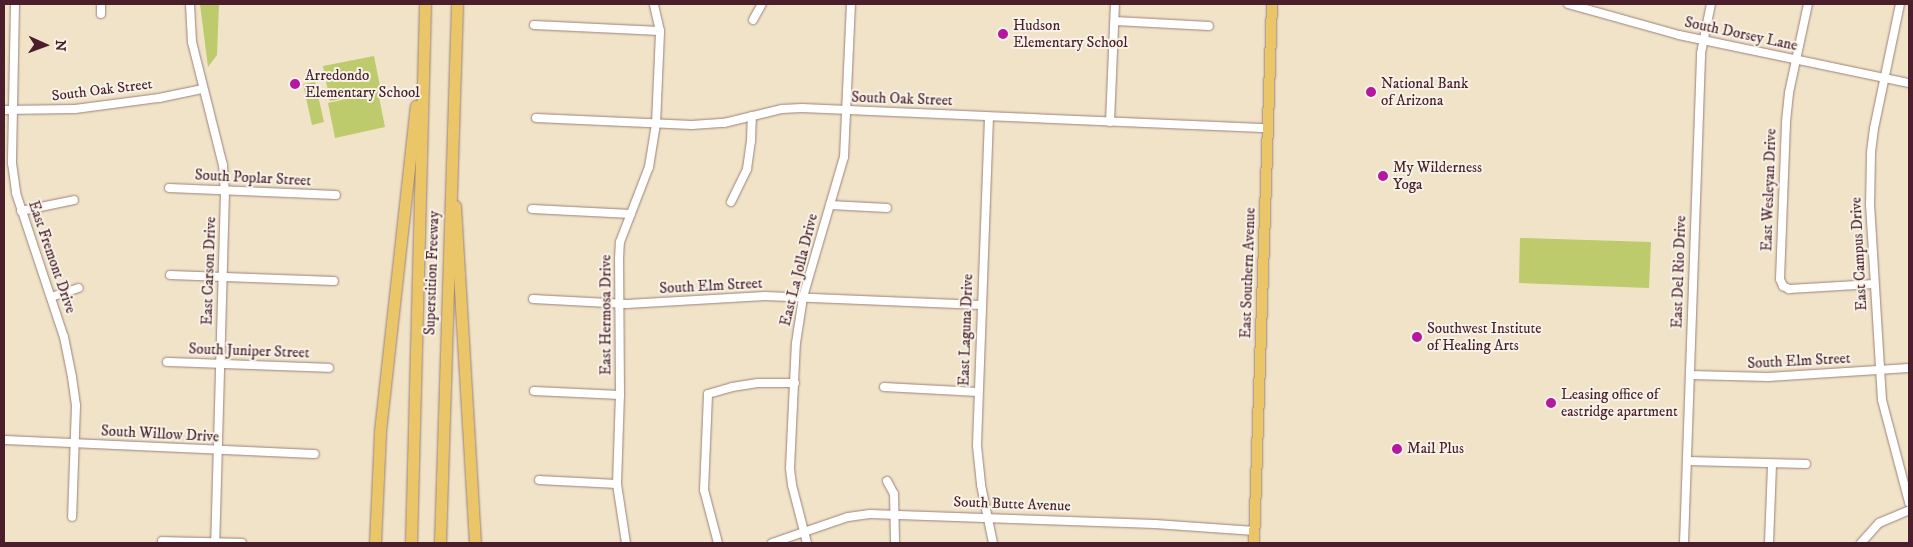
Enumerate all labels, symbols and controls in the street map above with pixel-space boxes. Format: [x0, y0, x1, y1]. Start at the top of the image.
street label: South Dorsey Lane [1683, 13, 1799, 55]
place label: Hudson Elementary School [1013, 16, 1128, 51]
north arrow [20, 20, 70, 70]
marker: Hudson Elementary School [997, 28, 1009, 40]
text: N [51, 39, 69, 52]
place label: Arredondo Elementary School [305, 66, 420, 101]
place label: National Bank of Arizona [1381, 74, 1468, 109]
street label: South Oak Street [51, 75, 153, 105]
marker: Arredondo Elementary School [289, 78, 301, 90]
marker: National Bank of Arizona [1365, 86, 1377, 98]
street label: South Oak Street [851, 88, 953, 110]
street label: East Wesleyan Drive [1758, 128, 1780, 252]
place label: My Wilderness Yoga [1393, 158, 1482, 193]
street label: South Poplar Street [194, 166, 312, 190]
marker: My Wilderness Yoga [1377, 170, 1389, 182]
street label: East Campus Drive [1847, 197, 1871, 311]
street label: East Fremont Drive [24, 198, 80, 316]
street label: East Southern Avenue [1237, 207, 1259, 339]
street label: Superstition Freeway [421, 210, 443, 336]
street label: East La Jolla Drive [776, 212, 822, 328]
street label: East Del Rio Drive [1668, 215, 1690, 329]
street label: East Carson Drive [198, 216, 220, 326]
street label: East Hermosa Drive [597, 255, 615, 375]
street label: East Laguna Drive [955, 273, 977, 387]
street label: South Elm Street [659, 274, 763, 298]
place label: Southwest Institute of Healing Arts [1427, 319, 1541, 354]
marker: Southwest Institute of Healing Arts [1411, 331, 1423, 343]
street label: South Juniper Street [188, 340, 310, 362]
street label: South Elm Street [1747, 349, 1851, 373]
place label: Leasing office of eastridge apartment [1561, 385, 1678, 420]
marker: Leasing office of eastridge apartment [1545, 397, 1557, 409]
street label: South Willow Drive [100, 422, 220, 446]
place label: Mail Plus [1407, 440, 1464, 458]
marker: Mail Plus [1391, 443, 1403, 455]
street label: South Butte Avenue [953, 493, 1071, 515]

